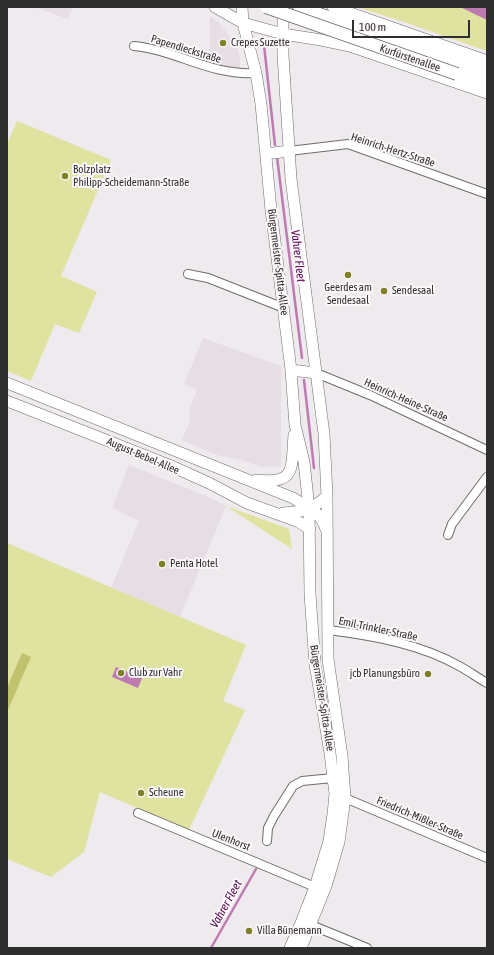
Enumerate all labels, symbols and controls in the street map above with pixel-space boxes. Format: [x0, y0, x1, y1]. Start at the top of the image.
scale bar [354, 12, 472, 38]
text: 100 m [359, 20, 386, 34]
street label: Papendieckstraße [149, 32, 223, 66]
place label: Crepes Suzette [231, 36, 290, 50]
marker: Crepes Suzette [218, 38, 228, 48]
street label: Kurfürstenallee [378, 41, 442, 75]
street label: Heinrich-Hertz-Straße [349, 130, 437, 170]
place label: Bolzplatz Philipp-Scheidemann-Straße [73, 163, 189, 189]
marker: Bolzplatz Philipp-Scheidemann-Straße [60, 171, 70, 181]
street label: Bürgermeister-Spitta-Allee [265, 208, 291, 316]
water label: Vahrer Fleet [288, 229, 308, 283]
marker: Geerdes am Sendesaal [343, 270, 353, 280]
place label: Geerdes am Sendesaal [324, 281, 372, 307]
place label: Sendesaal [392, 284, 434, 298]
marker: Sendesaal [379, 286, 389, 296]
street label: Heinrich-Heine-Straße [362, 376, 450, 424]
street label: August-Bebel-Allee [105, 435, 181, 477]
place label: Penta Hotel [170, 557, 218, 571]
marker: Penta Hotel [157, 559, 167, 569]
street label: Emil-Trinkler-Straße [337, 614, 419, 644]
street label: Bürgermeister-Spitta-Allee [307, 644, 337, 752]
place label: Club zur Vahr [129, 666, 182, 680]
place label: jcb Planungsbüro [350, 667, 420, 681]
marker: Club zur Vahr [116, 668, 126, 678]
marker: jcb Planungsbüro [423, 669, 433, 679]
place label: Scheune [149, 786, 184, 800]
marker: Scheune [136, 788, 146, 798]
street label: Friedrich-Mißler-Straße [375, 794, 465, 842]
street label: Ulenhorst [210, 826, 252, 854]
water label: Vahrer Fleet [207, 877, 245, 931]
place label: Villa Bünemann [257, 924, 322, 938]
marker: Villa Bünemann [244, 926, 254, 936]

